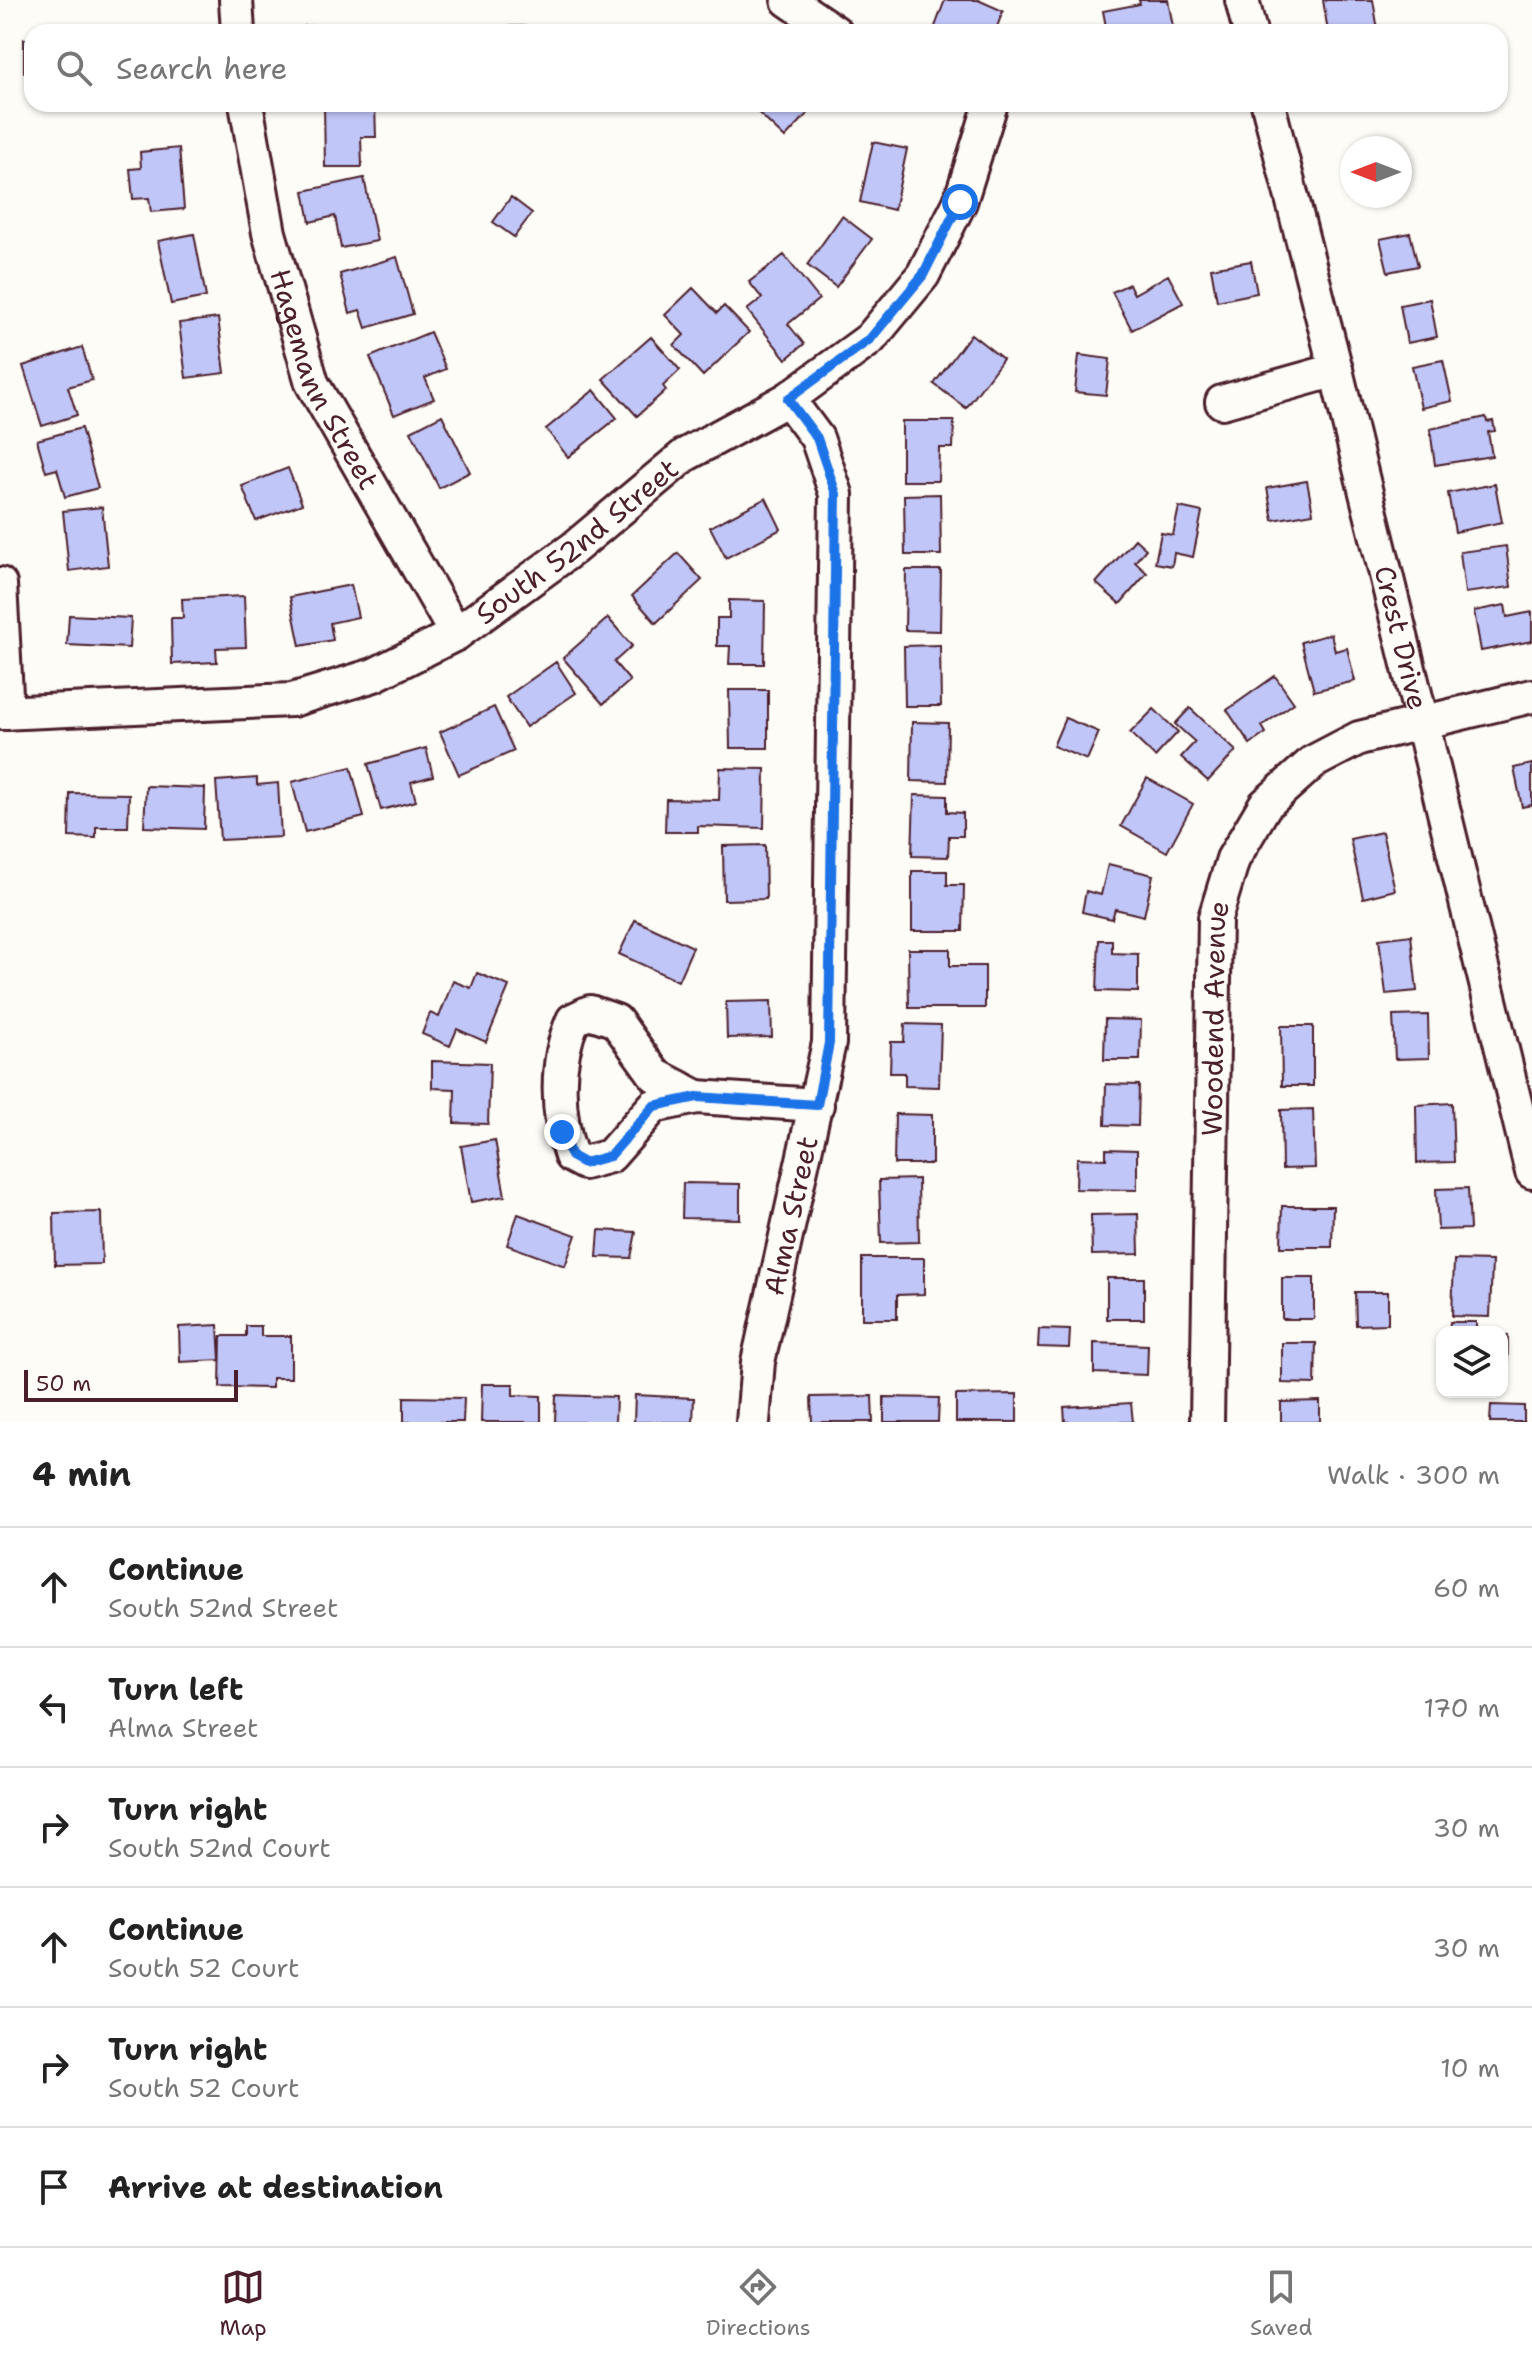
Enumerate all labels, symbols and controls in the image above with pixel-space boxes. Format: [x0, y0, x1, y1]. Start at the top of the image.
search box [24, 24, 1508, 112]
icon: search [52, 46, 96, 90]
text: Search here [116, 48, 287, 89]
north arrow [1340, 136, 1412, 208]
route start [942, 184, 978, 220]
street label: Hagemann Street [261, 265, 388, 496]
street label: South 52nd Street [468, 450, 686, 633]
street label: Crest Drive [1365, 562, 1437, 714]
street label: Woodend Avenue [1193, 895, 1238, 1136]
route end [544, 1114, 580, 1150]
street label: Alma Street [754, 1133, 827, 1299]
map controls [1436, 1326, 1508, 1398]
button: layers [1436, 1326, 1508, 1398]
scale bar [24, 1366, 238, 1402]
text: 50 m [36, 1369, 91, 1398]
text: 4 min [32, 1451, 131, 1497]
text: Walk · 300 m [1327, 1457, 1500, 1492]
text: Continue [108, 1549, 244, 1590]
icon: ahead [32, 1565, 76, 1609]
text: 60 m [1433, 1570, 1500, 1605]
text: South 52nd Street [108, 1590, 338, 1625]
text: Turn left [108, 1669, 243, 1710]
icon: left [32, 1685, 76, 1729]
text: 170 m [1423, 1690, 1500, 1725]
text: Alma Street [108, 1710, 258, 1745]
text: Turn right [108, 1789, 267, 1830]
icon: right [32, 1805, 76, 1849]
text: 30 m [1433, 1810, 1500, 1845]
text: South 52nd Court [108, 1830, 331, 1865]
text: Continue [108, 1909, 244, 1950]
icon: ahead [32, 1925, 76, 1969]
text: 30 m [1433, 1930, 1500, 1965]
text: South 52 Court [108, 1950, 299, 1985]
text: Turn right [108, 2029, 267, 2070]
icon: right [32, 2045, 76, 2089]
text: 10 m [1440, 2050, 1500, 2085]
text: South 52 Court [108, 2070, 299, 2105]
icon: arrive [32, 2165, 76, 2209]
text: Arrive at destination [108, 2167, 443, 2208]
tab: Map [220, 2265, 267, 2342]
tab: Directions [706, 2265, 811, 2342]
tab: Saved [1250, 2265, 1312, 2342]

